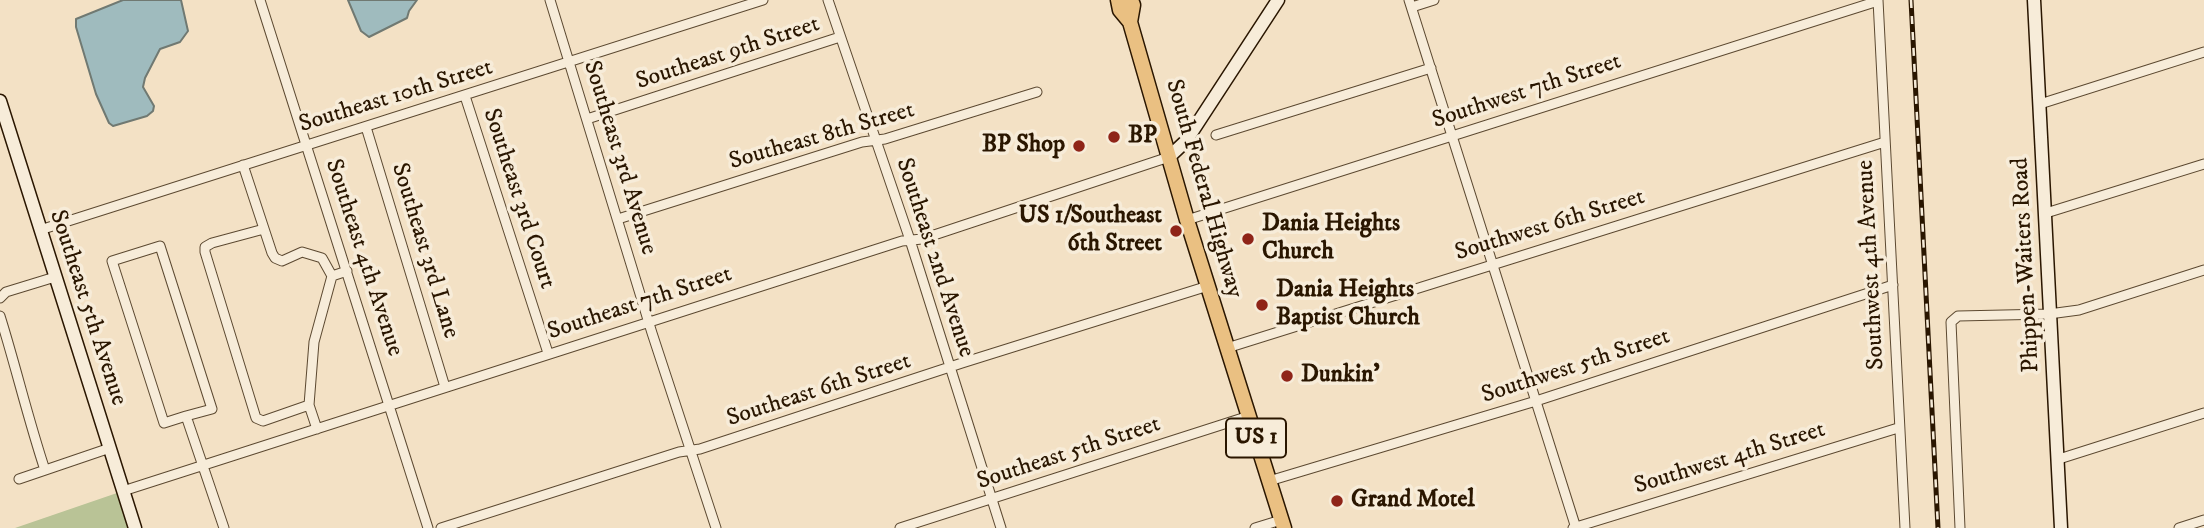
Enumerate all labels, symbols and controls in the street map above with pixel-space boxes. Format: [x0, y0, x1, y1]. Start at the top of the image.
street label: Southeast 9th Street [633, 11, 823, 97]
street label: Southwest 7th Street [1429, 48, 1625, 136]
street label: Southeast 10th Street [296, 54, 496, 140]
street label: Southeast 3rd Avenue [576, 58, 662, 258]
street label: South Federal Highway [1158, 76, 1248, 302]
street label: Southeast 8th Street [726, 97, 918, 177]
street label: Southeast 3rd Court [475, 105, 561, 293]
place label: BP [1128, 123, 1157, 151]
marker: BP [1106, 129, 1122, 145]
place label: BP Shop [982, 132, 1065, 160]
marker: BP Shop [1071, 138, 1087, 154]
street label: Southeast 2nd Avenue [888, 155, 980, 361]
street label: Southeast 4th Avenue [318, 156, 408, 360]
street label: Phippen-Waiters Road [2007, 157, 2047, 373]
street label: Southwest 4th Avenue [1852, 159, 1892, 371]
street label: Southeast 3rd Lane [384, 160, 464, 342]
street label: Southwest 6th Street [1452, 183, 1648, 269]
place label: US 1/Southeast 6th Street [1018, 203, 1162, 259]
street label: Southeast 5th Avenue [42, 207, 132, 409]
place label: Dania Heights Church [1262, 211, 1400, 267]
marker: US 1/Southeast 6th Street [1168, 223, 1184, 239]
marker: Dania Heights Church [1240, 231, 1256, 247]
street label: Southeast 7th Street [544, 261, 736, 347]
place label: Dania Heights Baptist Church [1276, 277, 1420, 333]
marker: Dania Heights Baptist Church [1254, 297, 1270, 313]
street label: Southwest 5th Street [1478, 323, 1674, 411]
street label: Southeast 6th Street [723, 348, 915, 434]
place label: Dunkin' [1301, 362, 1380, 390]
marker: Dunkin' [1279, 368, 1295, 384]
street label: Southeast 5th Street [974, 411, 1164, 497]
street label: Southwest 4th Street [1631, 416, 1829, 502]
road number: US 1 [1226, 418, 1286, 458]
place label: Grand Motel [1351, 487, 1475, 515]
marker: Grand Motel [1329, 493, 1345, 509]

